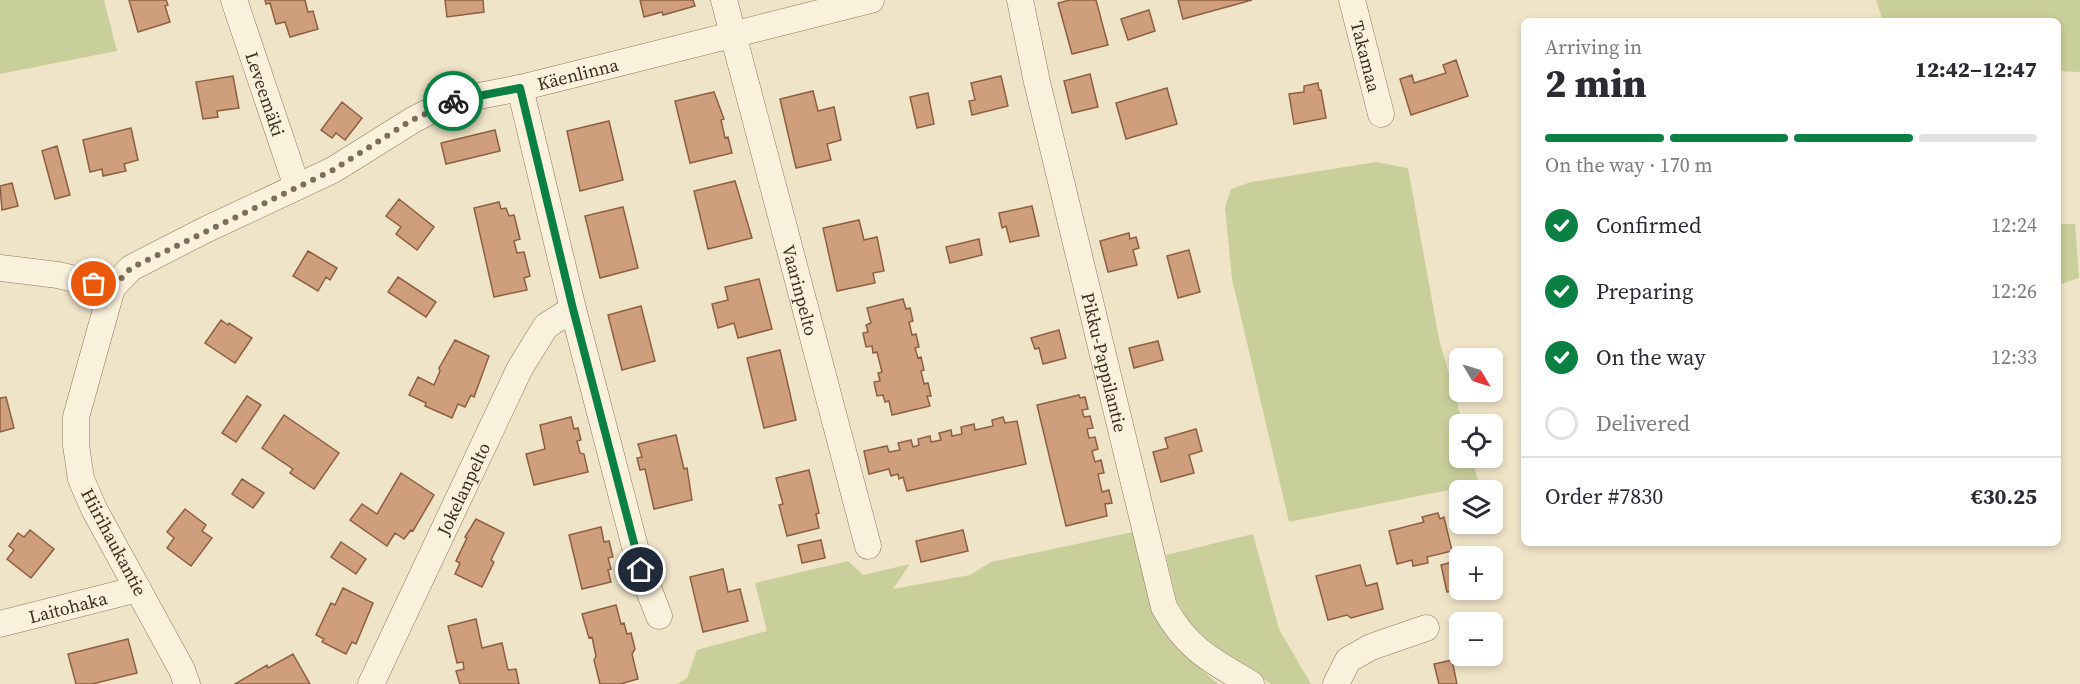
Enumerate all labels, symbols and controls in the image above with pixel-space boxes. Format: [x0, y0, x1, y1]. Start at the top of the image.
street label: Takamaa [1345, 18, 1388, 95]
text: Arriving in [1545, 33, 1642, 61]
street label: Leveemäki [240, 48, 291, 139]
street label: Käenlinna [534, 51, 622, 96]
text: 12:42–12:47 [1915, 54, 2037, 84]
text: 2 min [1545, 57, 1647, 110]
courier [423, 71, 483, 131]
icon: bike [437, 85, 470, 118]
text: On the way · 170 m [1545, 151, 1712, 179]
icon: check [1545, 209, 1578, 242]
text: Confirmed [1596, 210, 1701, 240]
text: 12:24 [1991, 211, 2037, 239]
street label: Vaarinpelto [777, 242, 825, 338]
pin [68, 258, 119, 309]
icon: bag [77, 267, 110, 300]
icon: check [1545, 275, 1578, 308]
text: Preparing [1596, 276, 1693, 306]
text: 12:26 [1991, 277, 2037, 305]
street label: Pikku-Pappilantie [1076, 290, 1134, 435]
icon: check [1545, 341, 1578, 374]
text: On the way [1596, 342, 1705, 372]
text: 12:33 [1991, 343, 2037, 371]
north arrow [1449, 348, 1503, 402]
map controls [1449, 348, 1503, 666]
text: Delivered [1596, 408, 1690, 438]
button: locate [1449, 414, 1503, 468]
street label: Jokelanpelto [430, 438, 496, 540]
button: layers [1449, 480, 1503, 534]
text: Order #7830 [1545, 481, 1663, 511]
text: €30.25 [1971, 481, 2037, 511]
street label: Hiirihaukantie [75, 484, 153, 600]
pin [615, 544, 666, 595]
button: + [1449, 546, 1503, 600]
icon: home [624, 553, 657, 586]
street label: Laitohaka [26, 585, 110, 629]
button: − [1449, 612, 1503, 666]

